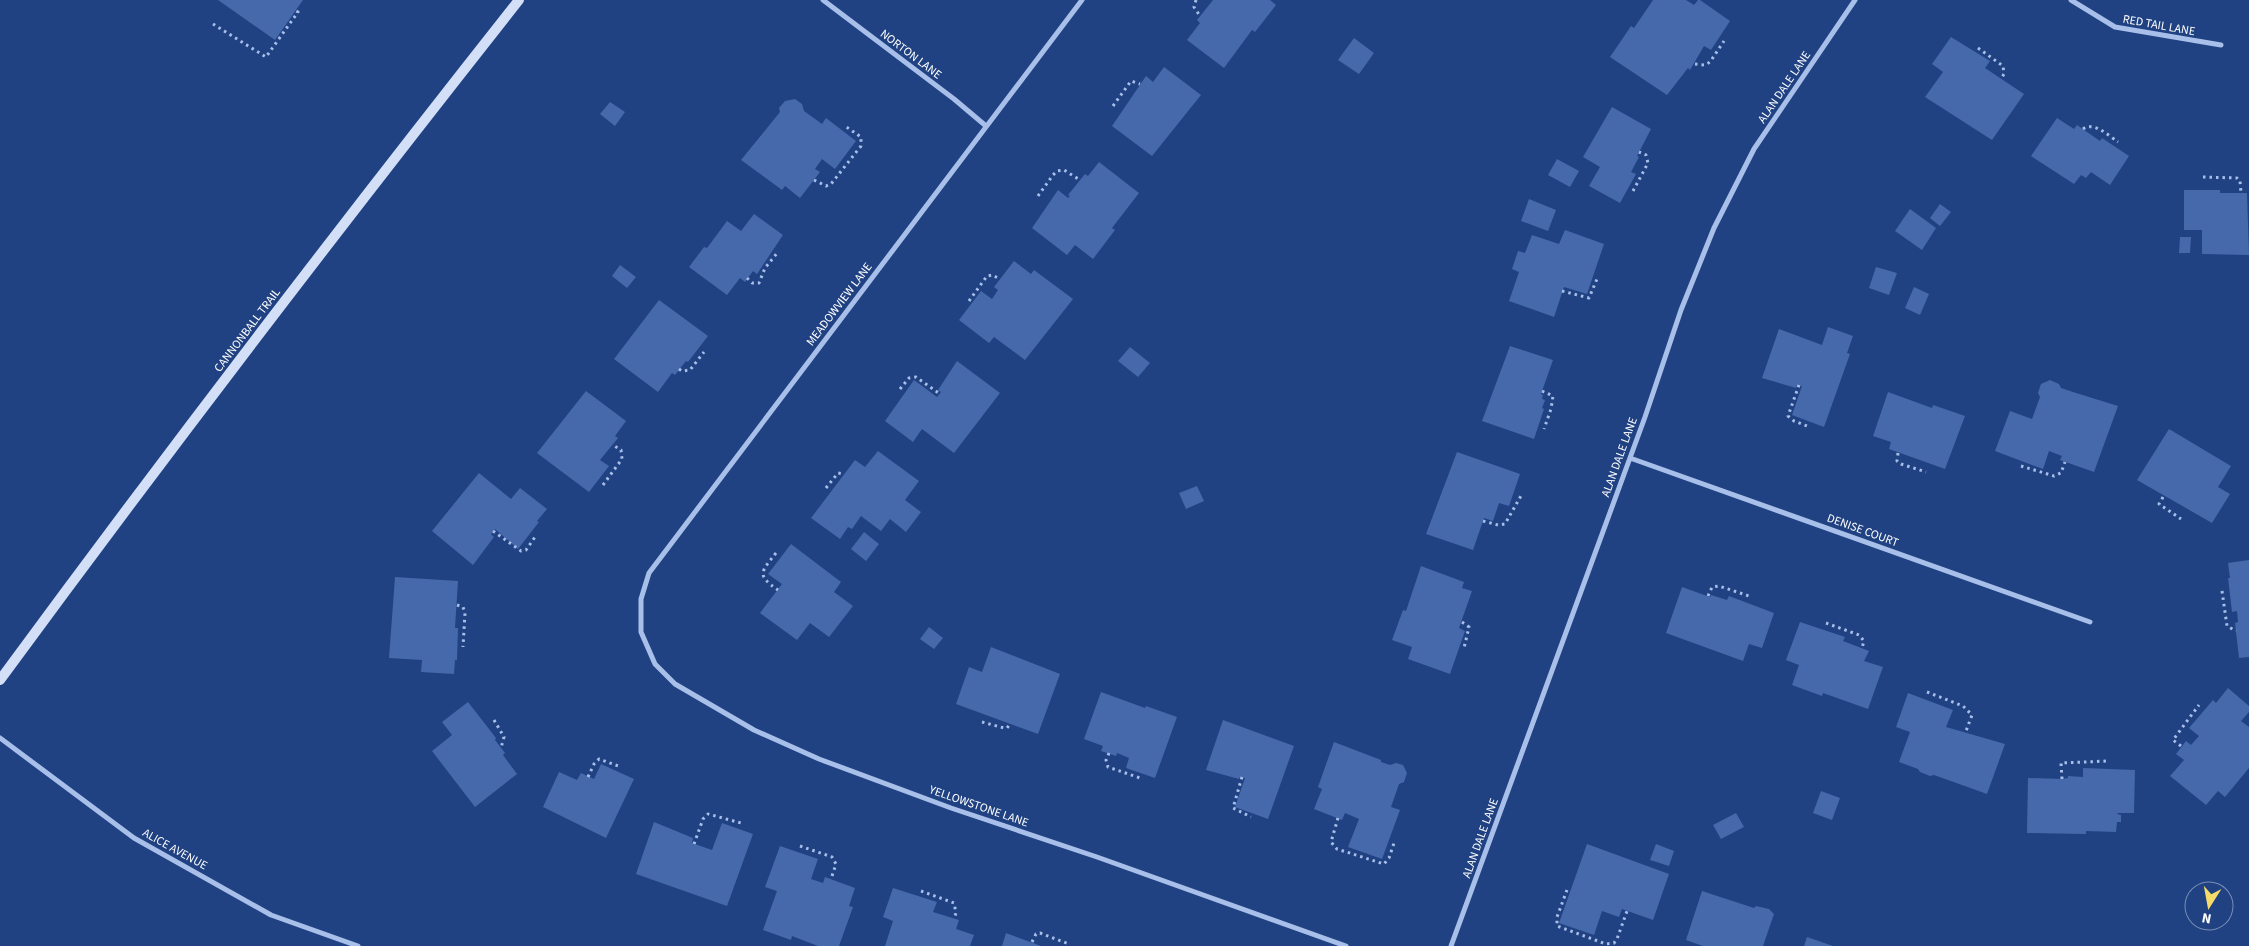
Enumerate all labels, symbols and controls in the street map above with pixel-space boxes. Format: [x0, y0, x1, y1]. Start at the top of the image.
street label: RED TAIL LANE [2121, 11, 2196, 40]
street label: NORTON LANE [876, 26, 945, 83]
street label: ALAN DALE LANE [1754, 48, 1815, 127]
street label: MEADOWVIEW LANE [802, 259, 876, 349]
street label: CANNONBALL TRAIL [210, 285, 285, 376]
street label: ALAN DALE LANE [1597, 415, 1642, 499]
street label: DENISE COURT [1825, 510, 1902, 551]
street label: YELLOWSTONE LANE [926, 781, 1031, 831]
street label: ALAN DALE LANE [1458, 796, 1503, 880]
street label: ALICE AVENUE [139, 825, 210, 874]
north arrow [2184, 881, 2234, 931]
text: N [2200, 907, 2213, 928]

